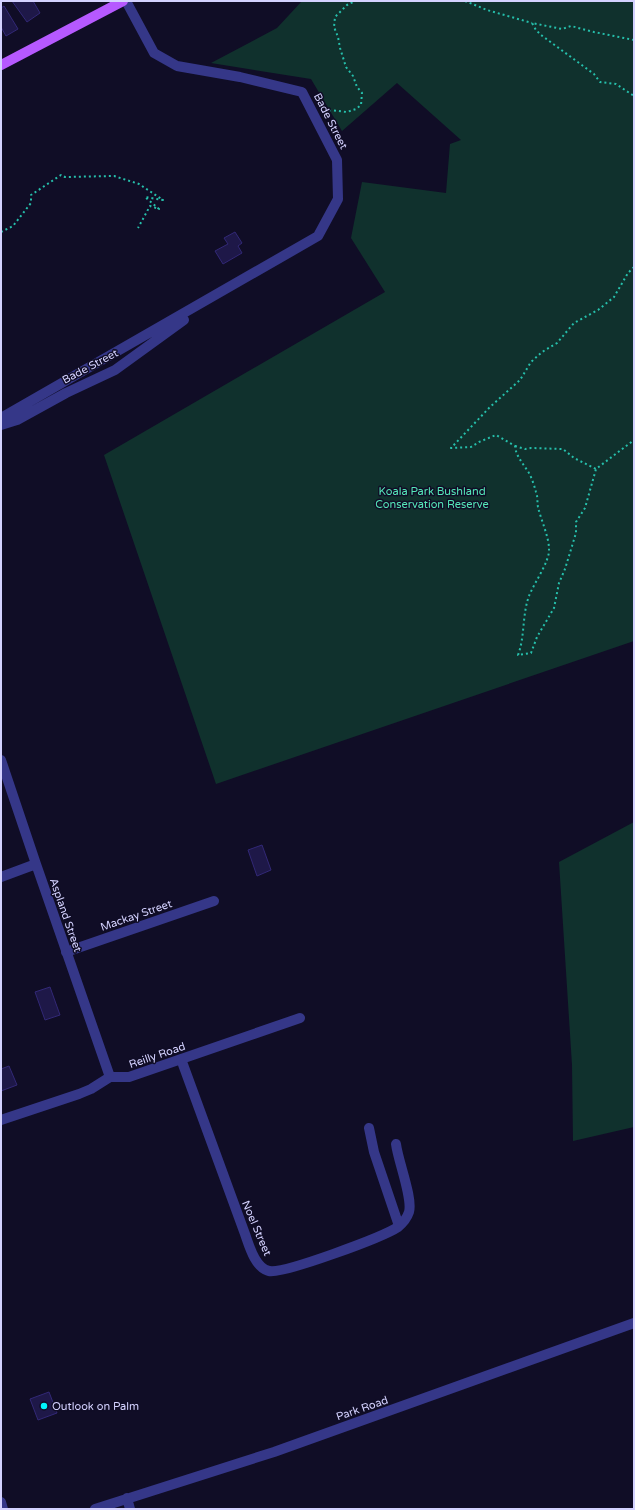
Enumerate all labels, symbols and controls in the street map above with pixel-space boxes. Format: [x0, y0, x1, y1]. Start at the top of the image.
street label: Bade Street [311, 91, 350, 151]
street label: Bade Street [60, 346, 120, 387]
park label: Koala Park Bushland Conservation Reserve [375, 485, 489, 511]
street label: Aspland Street [47, 877, 84, 954]
street label: Mackay Street [99, 897, 174, 934]
street label: Reilly Road [127, 1040, 187, 1071]
street label: Noel Street [239, 1199, 274, 1258]
street label: Park Road [335, 1394, 390, 1423]
place label: Outlook on Palm [52, 1400, 139, 1413]
marker: Outlook on Palm [39, 1401, 49, 1411]

